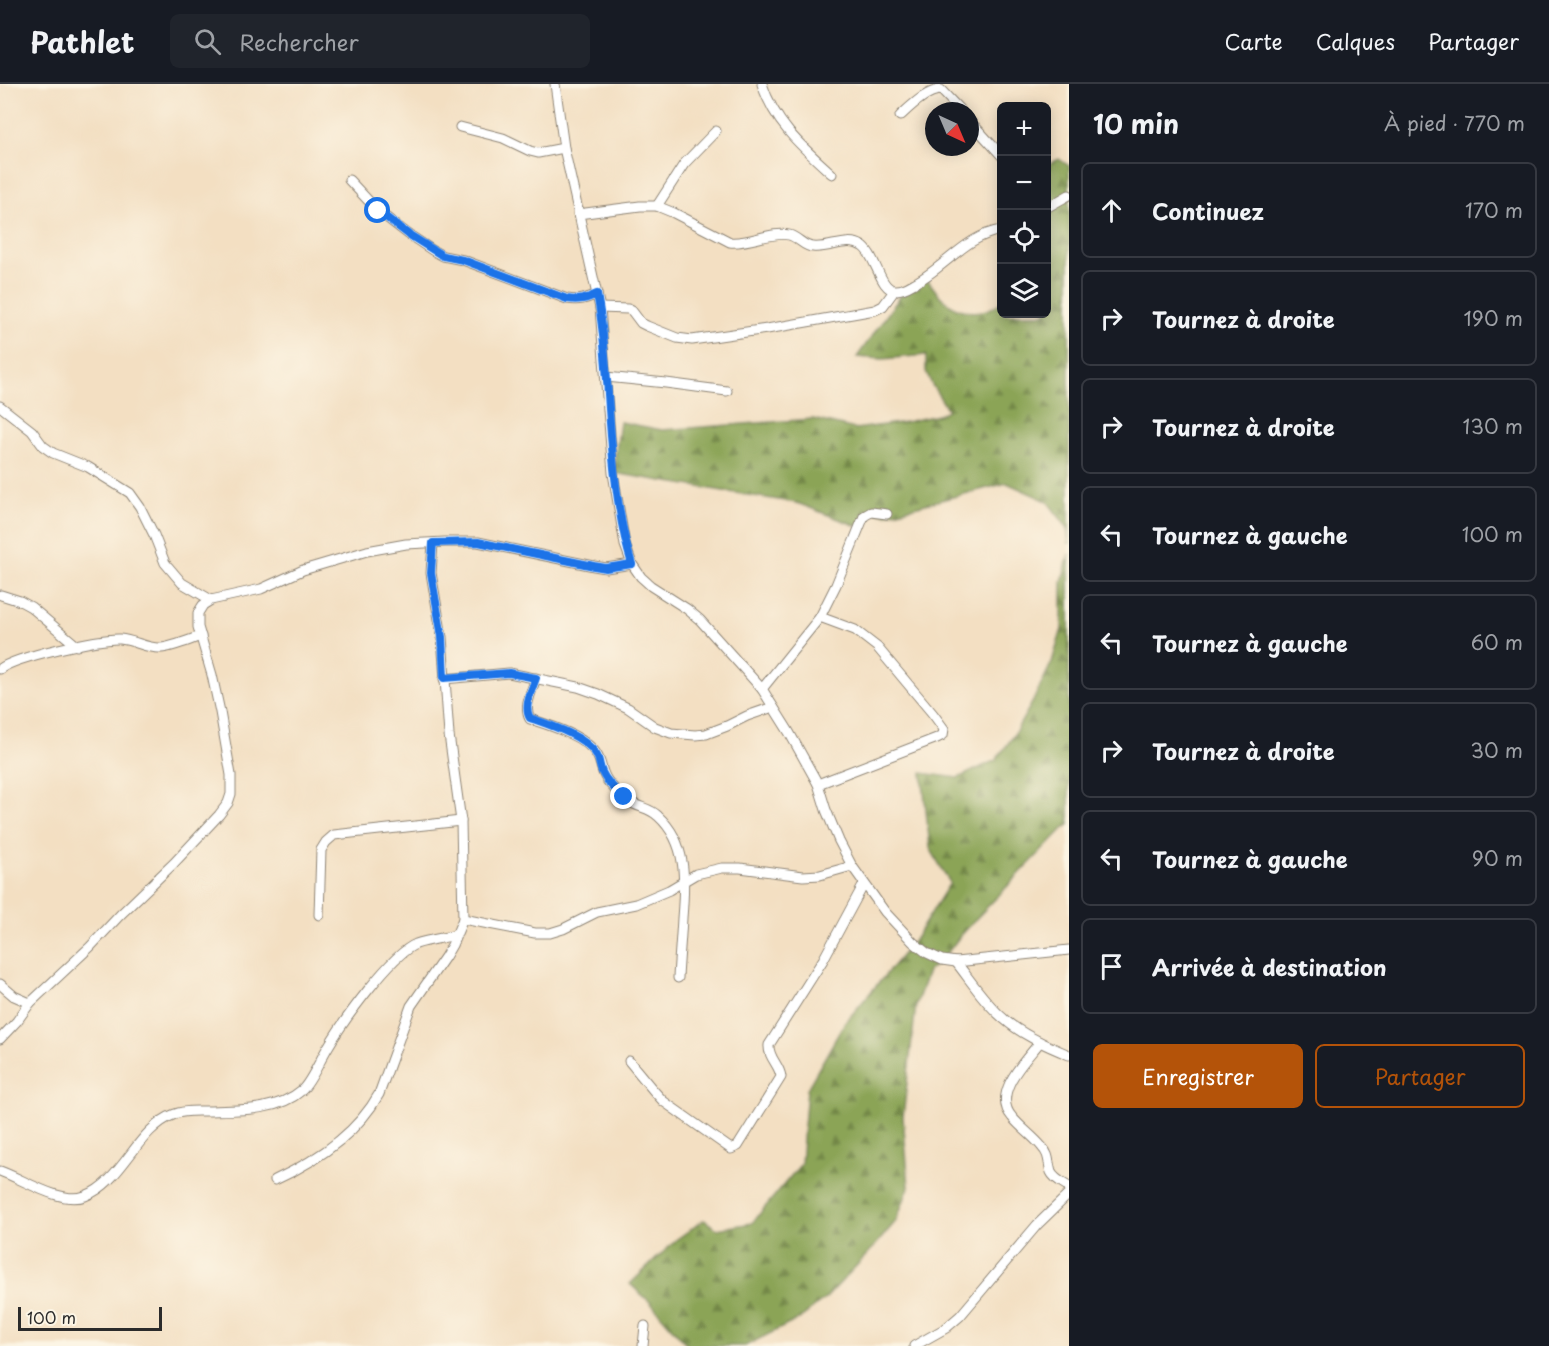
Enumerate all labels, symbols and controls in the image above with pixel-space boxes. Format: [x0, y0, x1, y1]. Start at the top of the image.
search box [170, 14, 590, 68]
text: Pathlet [30, 20, 134, 63]
icon: search [191, 25, 224, 58]
text: Rechercher [239, 25, 359, 58]
text: Carte [1225, 25, 1283, 57]
text: Calques [1316, 25, 1395, 57]
text: Partager [1428, 25, 1519, 57]
north arrow [925, 102, 979, 156]
map controls [997, 102, 1051, 318]
button: + [997, 102, 1051, 156]
text: 10 min [1093, 104, 1179, 143]
text: À pied · 770 m [1384, 108, 1525, 138]
button: − [997, 156, 1051, 210]
icon: ahead [1095, 194, 1128, 227]
text: Continuez [1152, 194, 1264, 227]
text: 170 m [1465, 195, 1523, 225]
route start [364, 197, 390, 223]
button: locate [997, 210, 1051, 264]
button: layers [997, 264, 1051, 318]
icon: right [1095, 302, 1128, 335]
text: Tournez à droite [1152, 302, 1335, 335]
text: 190 m [1464, 303, 1523, 333]
icon: right [1095, 410, 1128, 443]
text: Tournez à droite [1152, 410, 1335, 443]
text: 130 m [1463, 411, 1523, 441]
icon: left [1095, 518, 1128, 551]
text: Tournez à gauche [1152, 518, 1348, 551]
text: 100 m [1462, 519, 1523, 549]
icon: left [1095, 626, 1128, 659]
text: Tournez à gauche [1152, 626, 1348, 659]
text: 60 m [1471, 627, 1523, 657]
icon: right [1095, 734, 1128, 767]
text: Tournez à droite [1152, 734, 1335, 767]
text: 30 m [1470, 735, 1523, 765]
route end [610, 783, 636, 809]
icon: left [1095, 842, 1128, 875]
text: Tournez à gauche [1152, 842, 1348, 875]
text: 90 m [1472, 843, 1523, 873]
icon: arrive [1095, 950, 1128, 983]
text: Arrivée à destination [1152, 950, 1386, 983]
button: Enregistrer [1093, 1044, 1303, 1108]
button: Partager [1315, 1044, 1525, 1108]
scale bar [18, 1304, 162, 1332]
text: 100 m [27, 1305, 76, 1329]

